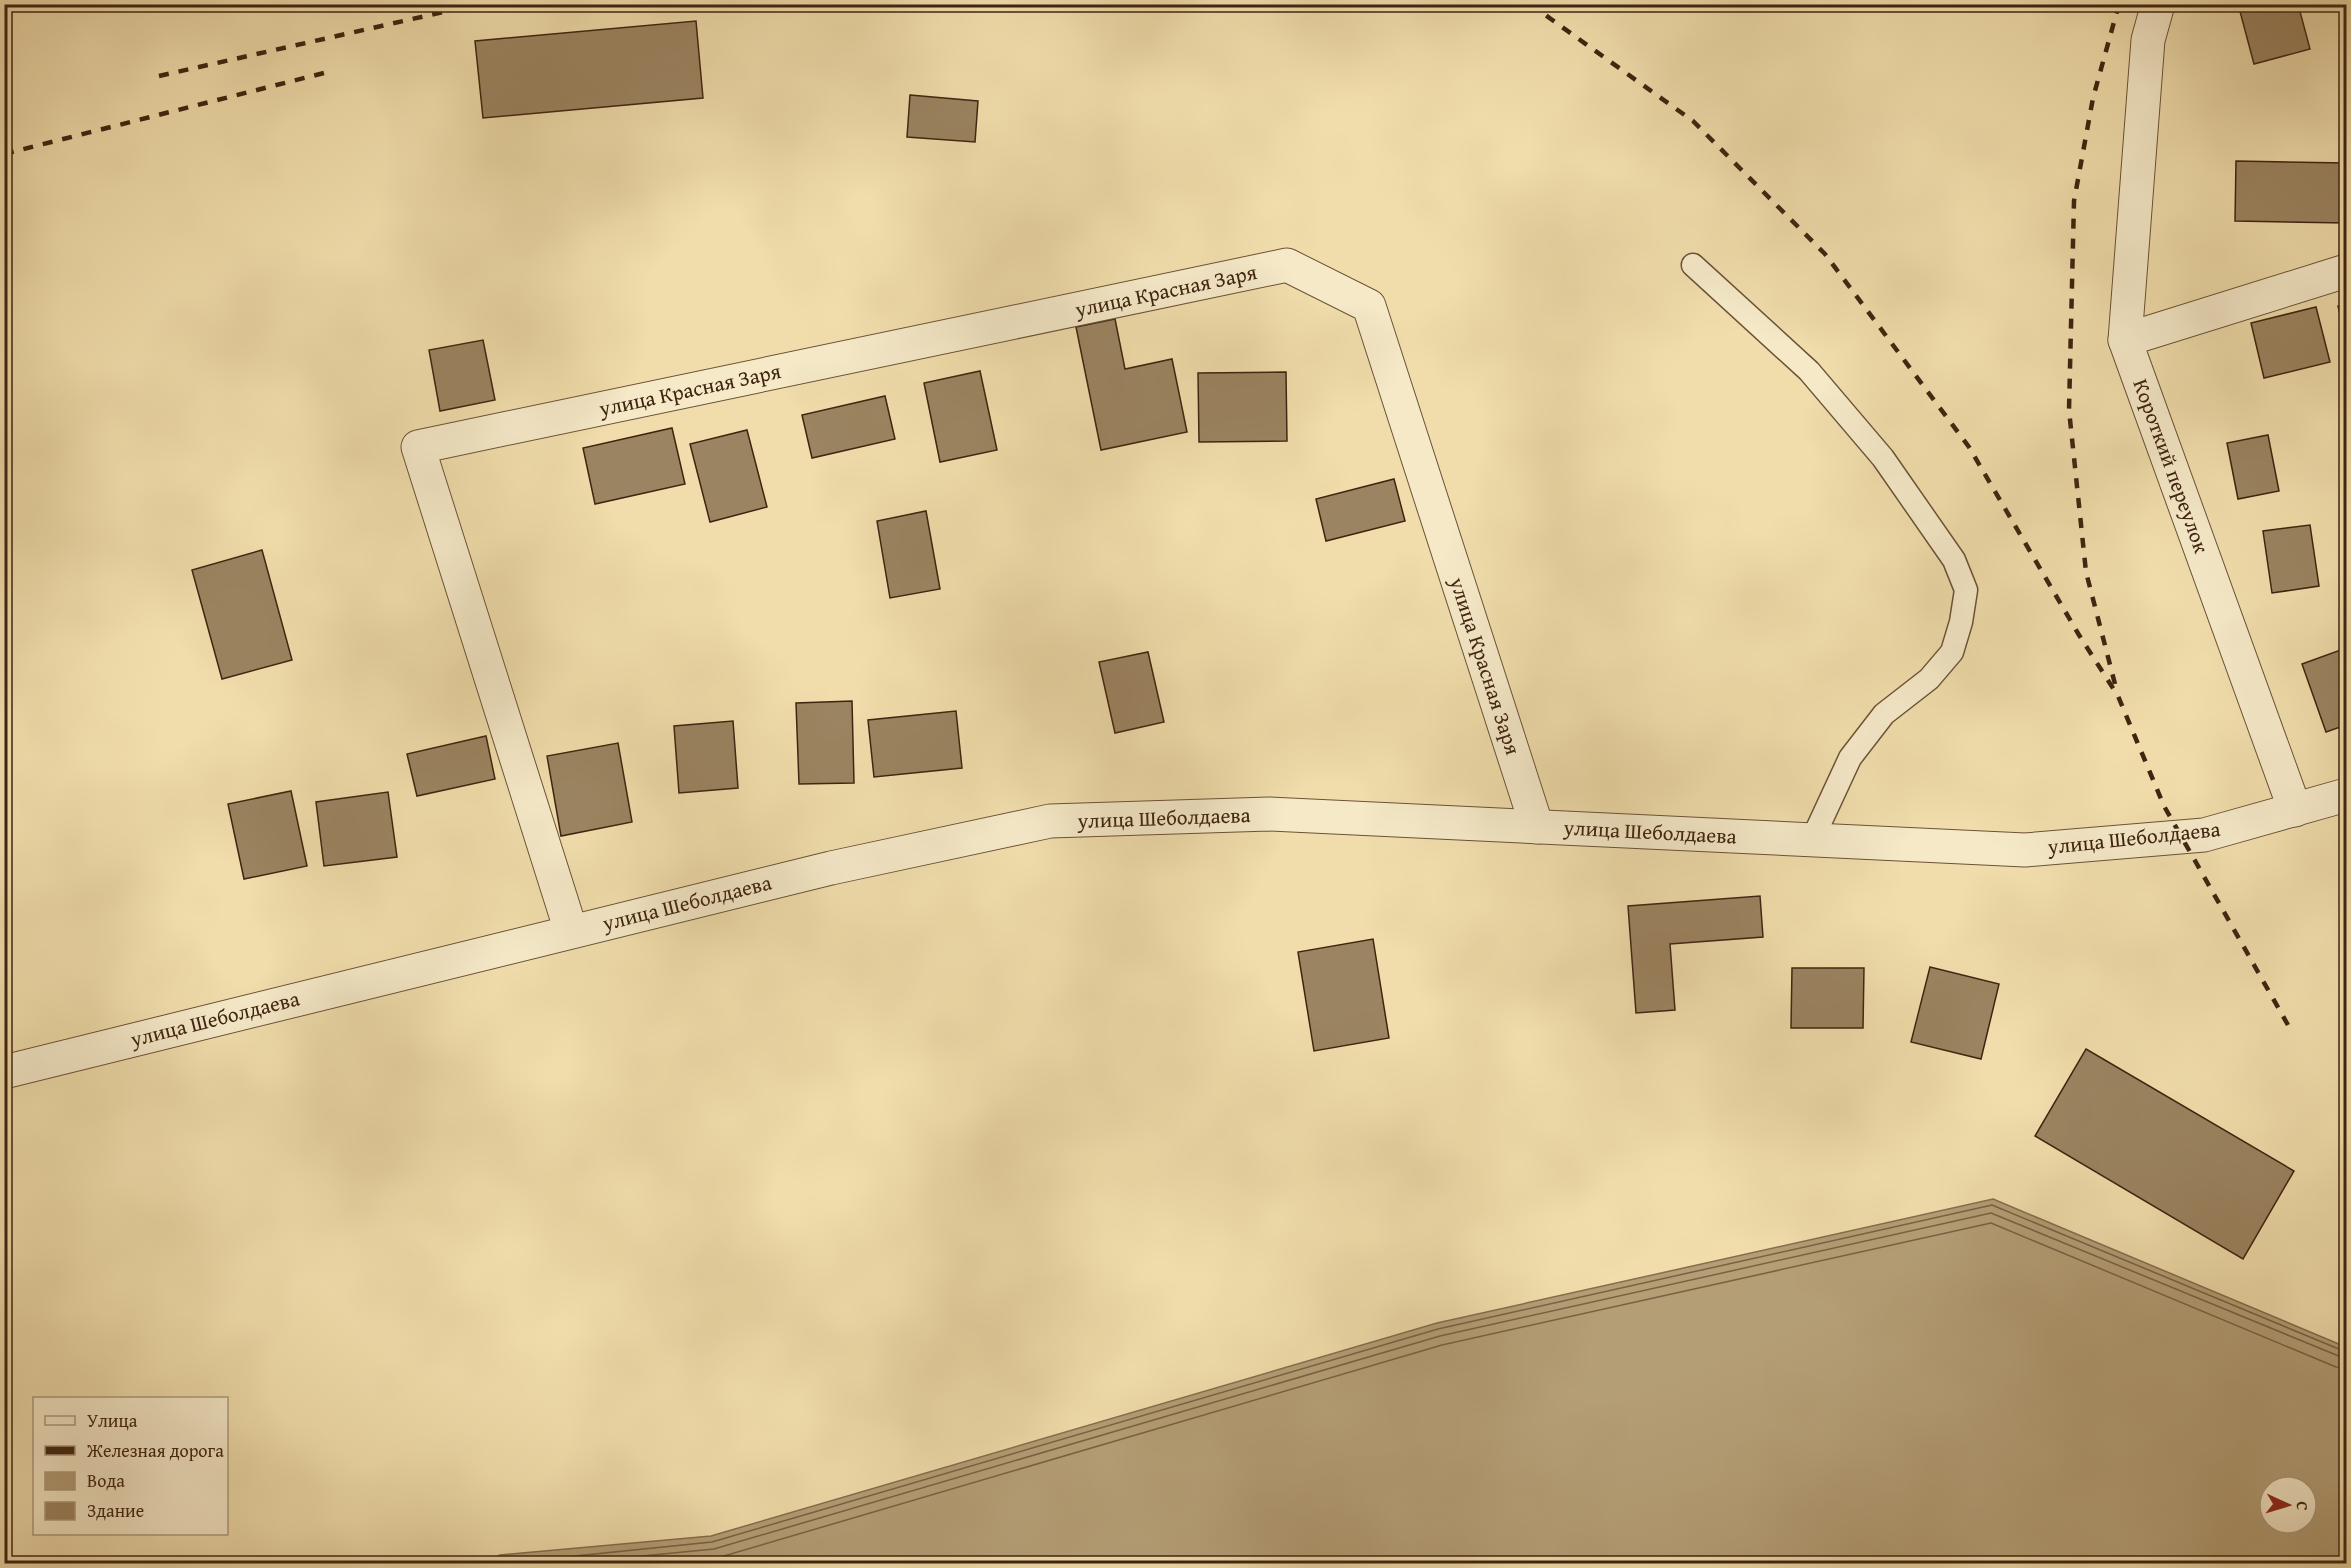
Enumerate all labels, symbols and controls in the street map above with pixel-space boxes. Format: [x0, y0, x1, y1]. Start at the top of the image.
street label: улица Красная Заря [1071, 256, 1260, 325]
street label: улица Красная Заря [595, 355, 784, 424]
street label: Короткий переулок [2126, 374, 2217, 557]
street label: улица Красная Заря [1442, 572, 1529, 759]
street label: улица Шеболдаева [1076, 799, 1251, 836]
street label: улица Шеболдаева [1562, 811, 1737, 852]
street label: улица Шеболдаева [2045, 813, 2222, 862]
street label: улица Шеболдаева [598, 867, 775, 939]
street label: улица Шеболдаева [126, 983, 303, 1055]
legend [33, 1397, 228, 1535]
text: Улица [87, 1407, 138, 1434]
text: Железная дорога [86, 1437, 224, 1464]
text: Вода [87, 1467, 125, 1494]
north arrow [2258, 1475, 2318, 1535]
text: Здание [87, 1497, 144, 1524]
text: С [2291, 1501, 2315, 1511]

